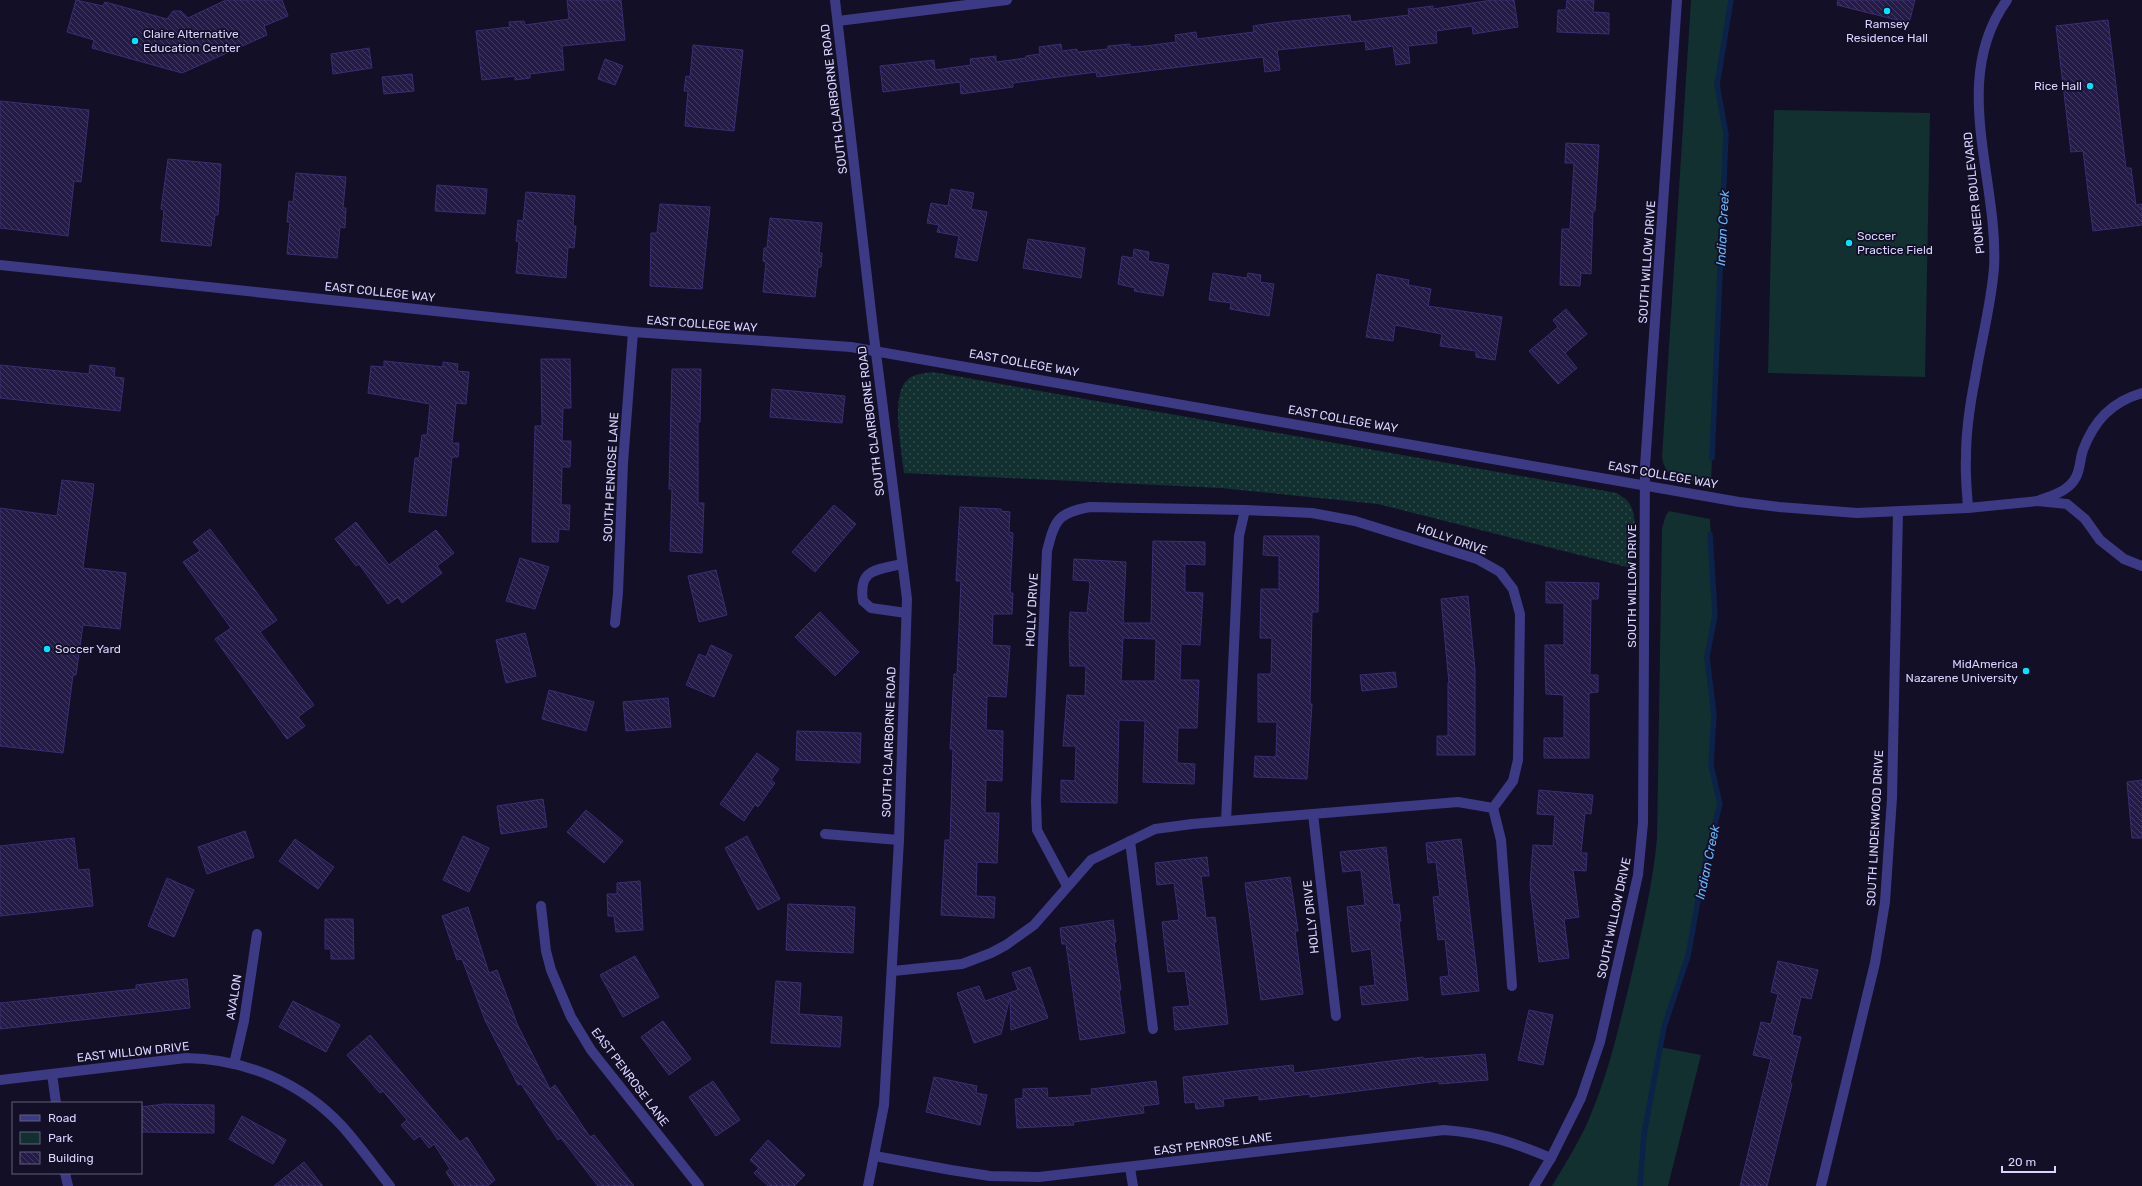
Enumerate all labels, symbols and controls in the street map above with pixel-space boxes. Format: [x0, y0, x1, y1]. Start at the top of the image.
marker: Ramsey Residence Hall [1882, 6, 1892, 16]
place label: Ramsey Residence Hall [1846, 17, 1928, 45]
street label: SOUTH CLAIRBORNE ROAD [818, 23, 850, 175]
place label: Claire Alternative Education Center [143, 27, 241, 55]
marker: Claire Alternative Education Center [130, 36, 140, 46]
place label: Rice Hall [2034, 79, 2082, 93]
marker: Rice Hall [2085, 81, 2095, 91]
street label: PIONEER BOULEVARD [1961, 131, 1987, 255]
water label: Indian Creek [1713, 190, 1732, 266]
street label: SOUTH WILLOW DRIVE [1636, 200, 1658, 324]
place label: Soccer Practice Field [1857, 229, 1933, 257]
marker: Soccer Practice Field [1844, 238, 1854, 248]
street label: EAST COLLEGE WAY [324, 279, 436, 305]
street label: EAST COLLEGE WAY [646, 313, 758, 335]
street label: SOUTH CLAIRBORNE ROAD [855, 345, 887, 497]
street label: EAST COLLEGE WAY [968, 346, 1080, 380]
street label: EAST COLLEGE WAY [1287, 402, 1399, 436]
street label: SOUTH PENROSE LANE [601, 412, 621, 542]
street label: EAST COLLEGE WAY [1607, 458, 1719, 492]
street label: HOLLY DRIVE [1415, 520, 1489, 558]
street label: SOUTH WILLOW DRIVE [1625, 524, 1639, 648]
street label: HOLLY DRIVE [1023, 573, 1041, 647]
place label: Soccer Yard [55, 642, 121, 656]
marker: Soccer Yard [42, 644, 52, 654]
place label: MidAmerica Nazarene University [1906, 657, 2018, 685]
street label: SOUTH CLAIRBORNE ROAD [879, 666, 899, 818]
marker: MidAmerica Nazarene University [2021, 666, 2031, 676]
street label: SOUTH LINDENWOOD DRIVE [1864, 750, 1886, 906]
water label: Indian Creek [1692, 823, 1723, 901]
street label: SOUTH WILLOW DRIVE [1594, 856, 1634, 980]
street label: HOLLY DRIVE [1300, 880, 1322, 954]
street label: AVALON [223, 973, 245, 1021]
street label: EAST PENROSE LANE [588, 1025, 672, 1129]
street label: EAST WILLOW DRIVE [76, 1039, 190, 1065]
legend [12, 1102, 142, 1174]
text: Road [48, 1111, 76, 1125]
street label: EAST PENROSE LANE [1153, 1130, 1273, 1158]
text: Park [48, 1131, 74, 1145]
scale bar [2002, 1148, 2055, 1174]
text: Building [48, 1151, 94, 1165]
text: 20 m [2008, 1155, 2036, 1169]

